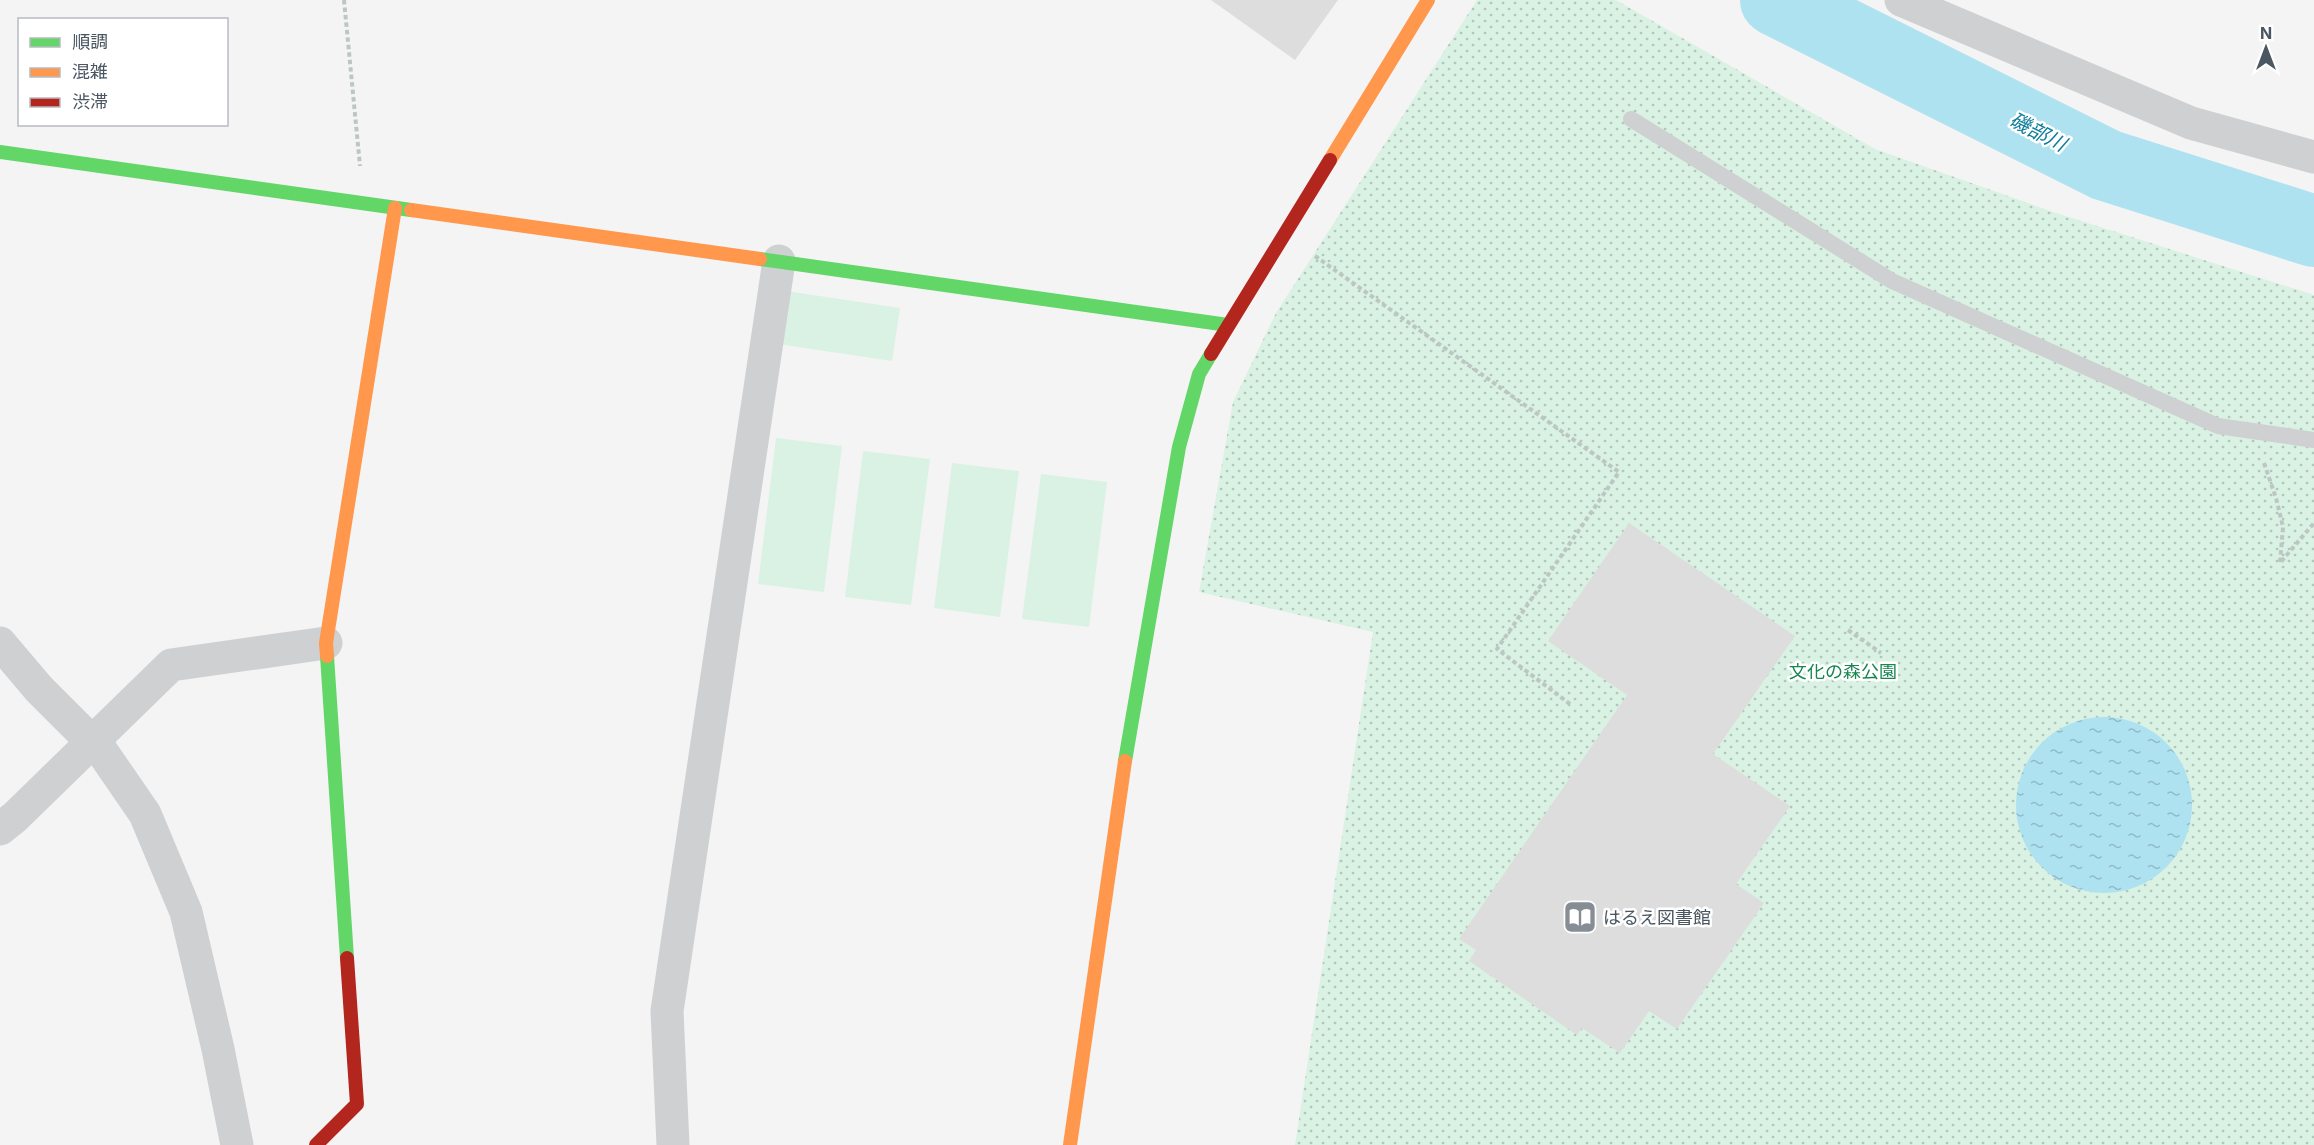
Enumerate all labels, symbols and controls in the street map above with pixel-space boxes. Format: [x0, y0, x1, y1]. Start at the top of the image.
legend [18, 18, 228, 126]
north arrow [2236, 18, 2296, 78]
text: N [2260, 23, 2272, 43]
text: 順調 [72, 31, 108, 52]
text: 混雑 [72, 61, 108, 82]
text: 渋滞 [72, 91, 108, 112]
water label: 磯部川 [2006, 108, 2072, 157]
park label: 文化の森公園 [1789, 661, 1897, 682]
library icon: はるえ図書館 [1562, 899, 1598, 935]
place label: はるえ図書館 [1603, 907, 1711, 928]

